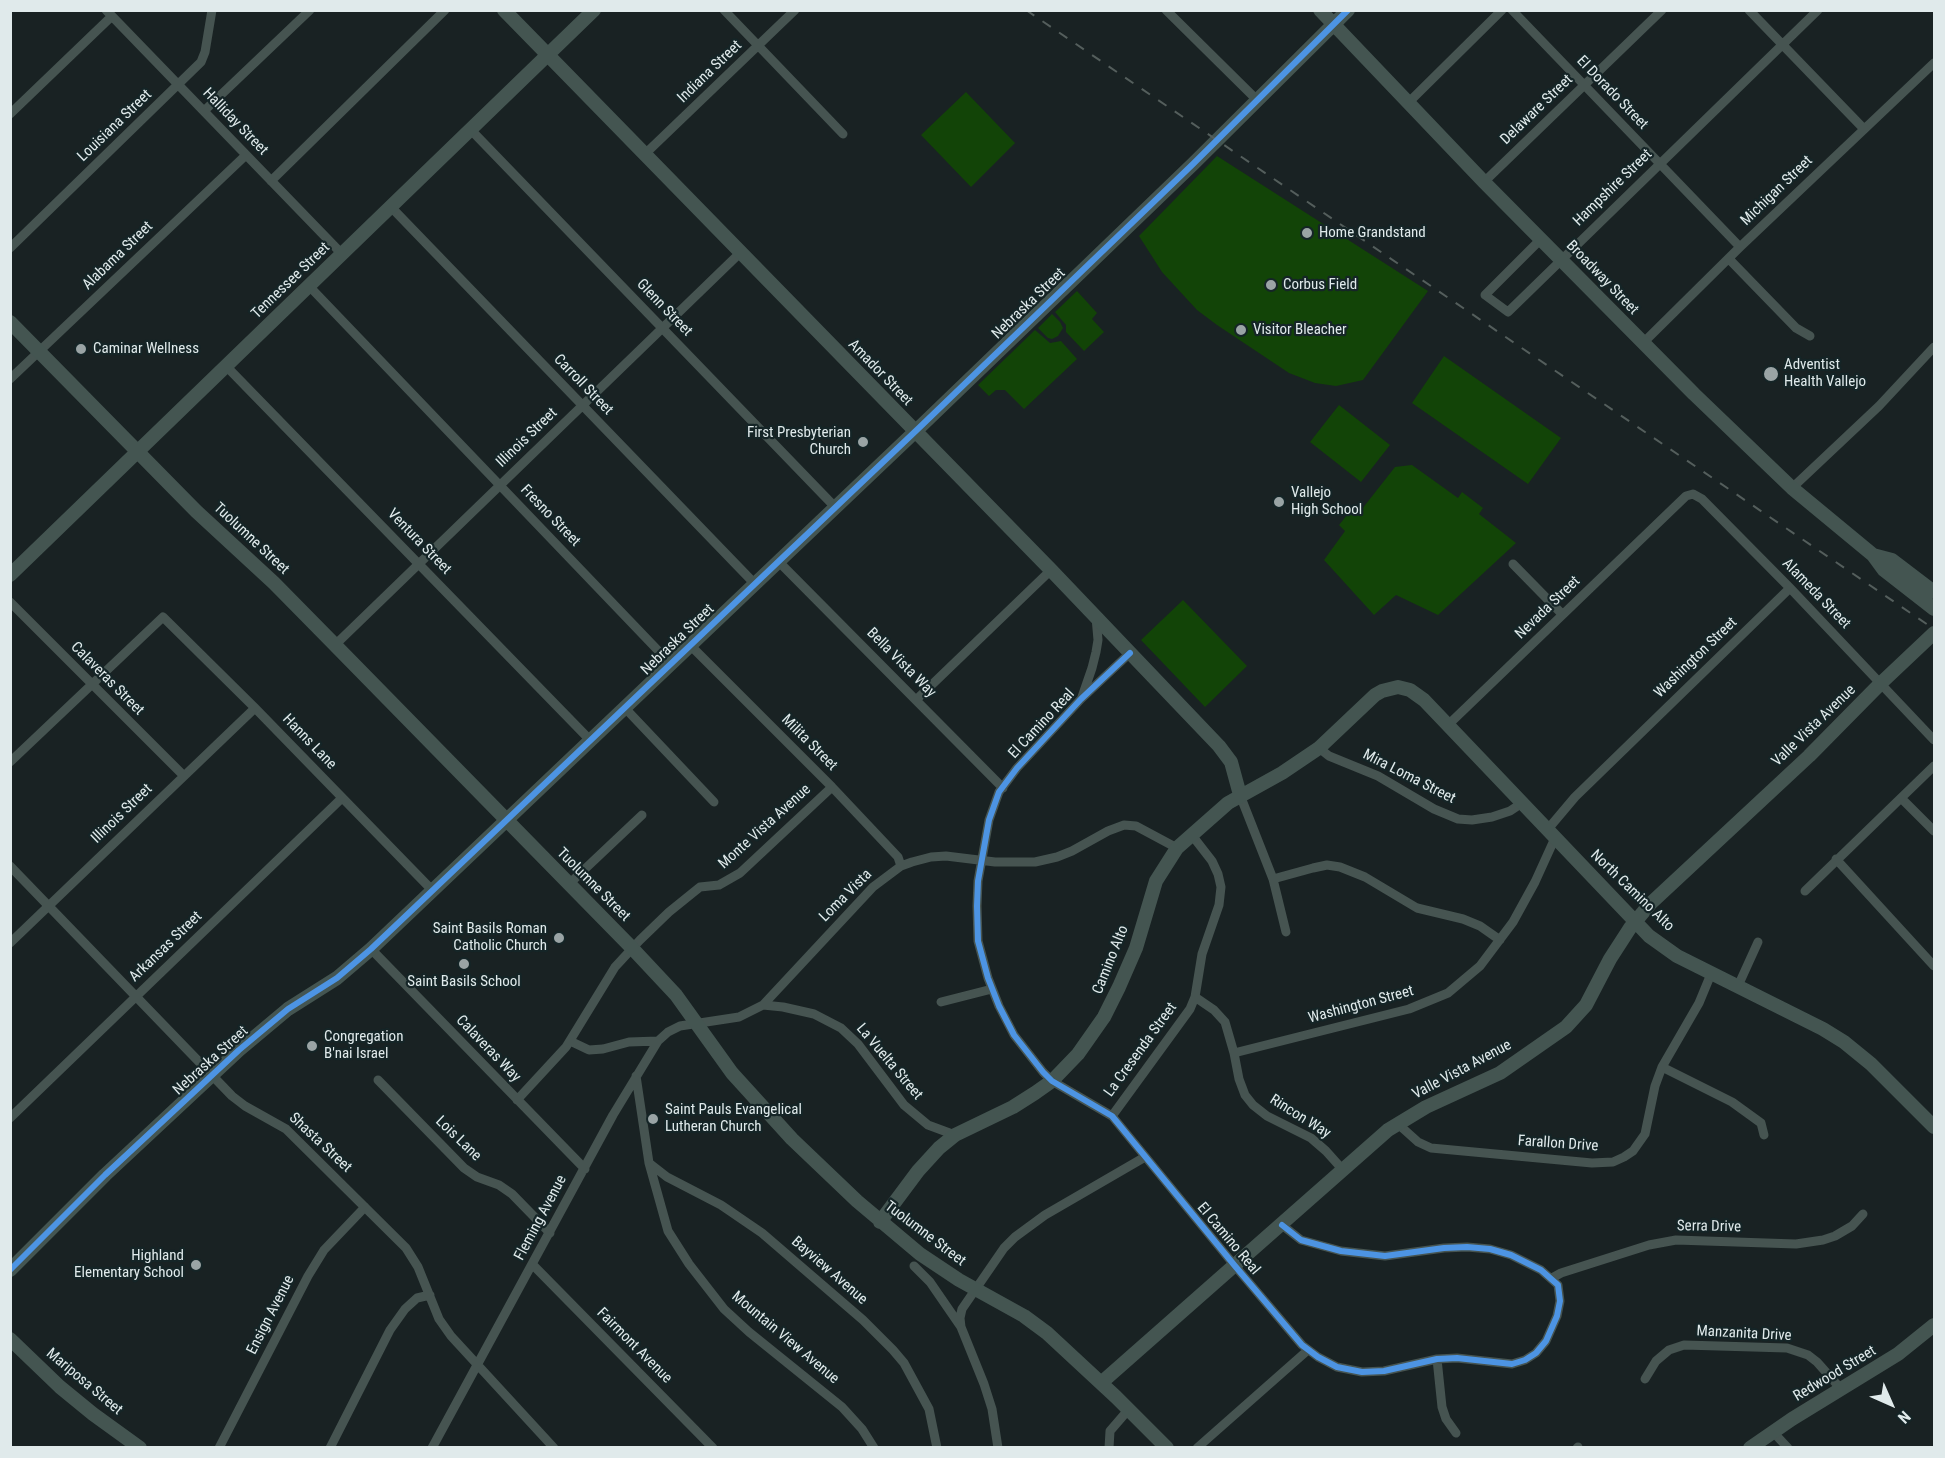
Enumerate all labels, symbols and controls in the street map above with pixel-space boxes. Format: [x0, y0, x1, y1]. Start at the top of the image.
street label: Indiana Street [674, 37, 746, 107]
street label: El Dorado Street [1572, 52, 1652, 134]
street label: Delaware Street [1497, 71, 1577, 149]
street label: Halliday Street [199, 85, 271, 159]
street label: Louisiana Street [74, 86, 156, 166]
street label: Hampshire Street [1570, 146, 1656, 230]
street label: Michigan Street [1737, 152, 1817, 230]
street label: Alabama Street [79, 218, 157, 294]
place label: Home Grandstand [1319, 224, 1426, 242]
marker: Home Grandstand [1300, 226, 1314, 240]
street label: Broadway Street [1562, 237, 1642, 319]
street label: Tennessee Street [248, 239, 334, 323]
street label: Nebraska Street [989, 265, 1069, 343]
street label: Glenn Street [632, 276, 696, 340]
place label: Corbus Field [1283, 276, 1357, 294]
marker: Corbus Field [1264, 278, 1278, 292]
place label: Visitor Bleacher [1253, 321, 1347, 339]
marker: Visitor Bleacher [1234, 323, 1248, 337]
street label: Amador Street [844, 336, 916, 410]
place label: Caminar Wellness [93, 340, 199, 358]
marker: Caminar Wellness [74, 342, 88, 356]
street label: Carroll Street [550, 351, 616, 419]
place label: Adventist Health Vallejo [1784, 356, 1866, 391]
marker: Adventist Health Vallejo [1762, 365, 1780, 383]
street label: Illinois Street [493, 405, 561, 471]
place label: First Presbyterian Church [747, 424, 851, 459]
marker: First Presbyterian Church [856, 435, 870, 449]
street label: Fresno Street [516, 481, 584, 551]
place label: Vallejo High School [1291, 484, 1362, 519]
marker: Vallejo High School [1272, 495, 1286, 509]
street label: Tuolumne Street [209, 499, 293, 579]
street label: Ventura Street [383, 505, 455, 579]
street label: Alameda Street [1778, 555, 1854, 633]
street label: Nevada Street [1512, 573, 1584, 643]
street label: Nebraska Street [638, 601, 718, 679]
street label: Washington Street [1651, 614, 1741, 702]
street label: Bella Vista Way [862, 624, 940, 702]
street label: Calaveras Street [67, 639, 147, 719]
street label: Valle Vista Avenue [1768, 681, 1860, 771]
street label: El Camino Real [1005, 685, 1079, 763]
street label: Hanns Lane [278, 711, 340, 773]
street label: Milita Street [777, 711, 841, 775]
street label: Mira Loma Street [1360, 746, 1458, 808]
street label: Illinois Street [88, 781, 156, 847]
street label: Monte Vista Avenue [715, 781, 815, 873]
street label: Tuolumne Street [552, 844, 634, 926]
street label: North Camino Alto [1586, 847, 1678, 935]
street label: Loma Vista [816, 866, 876, 926]
street label: Arkansas Street [126, 908, 206, 986]
place label: Saint Basils Roman Catholic Church [433, 920, 547, 955]
street label: Camino Alto [1089, 923, 1133, 997]
marker: Saint Basils Roman Catholic Church [552, 931, 566, 945]
marker: Saint Basils School [457, 957, 471, 971]
place label: Saint Basils School [407, 973, 521, 991]
street label: Washington Street [1306, 982, 1416, 1028]
street label: La Cresenda Street [1101, 999, 1181, 1101]
street label: Calaveras Way [452, 1012, 524, 1086]
street label: La Vuelta Street [852, 1020, 926, 1104]
street label: Nebraska Street [170, 1023, 252, 1099]
place label: Congregation B'nai Israel [324, 1028, 403, 1063]
street label: Valle Vista Avenue [1409, 1036, 1515, 1104]
marker: Congregation B'nai Israel [305, 1039, 319, 1053]
street label: Rincon Way [1266, 1091, 1334, 1143]
place label: Saint Pauls Evangelical Lutheran Church [665, 1101, 802, 1136]
street label: Shasta Street [285, 1109, 355, 1177]
marker: Saint Pauls Evangelical Lutheran Church [646, 1112, 660, 1126]
street label: Lois Lane [431, 1113, 485, 1165]
street label: Farallon Drive [1517, 1132, 1599, 1156]
street label: Fleming Avenue [511, 1172, 571, 1264]
street label: Tuolumne Street [881, 1198, 969, 1270]
street label: El Camino Real [1193, 1199, 1263, 1279]
street label: Serra Drive [1677, 1217, 1741, 1237]
street label: Bayview Avenue [787, 1233, 871, 1309]
place label: Highland Elementary School [74, 1247, 184, 1282]
marker: Highland Elementary School [189, 1258, 203, 1272]
street label: Ensign Avenue [243, 1272, 299, 1358]
street label: Mountain View Avenue [728, 1288, 842, 1388]
street label: Fairmont Avenue [593, 1305, 675, 1387]
street label: Manzanita Drive [1696, 1323, 1792, 1345]
street label: Redwood Street [1790, 1342, 1880, 1406]
street label: Mariposa Street [42, 1345, 126, 1419]
north arrow [1861, 1374, 1921, 1434]
text: N [1894, 1407, 1914, 1427]

